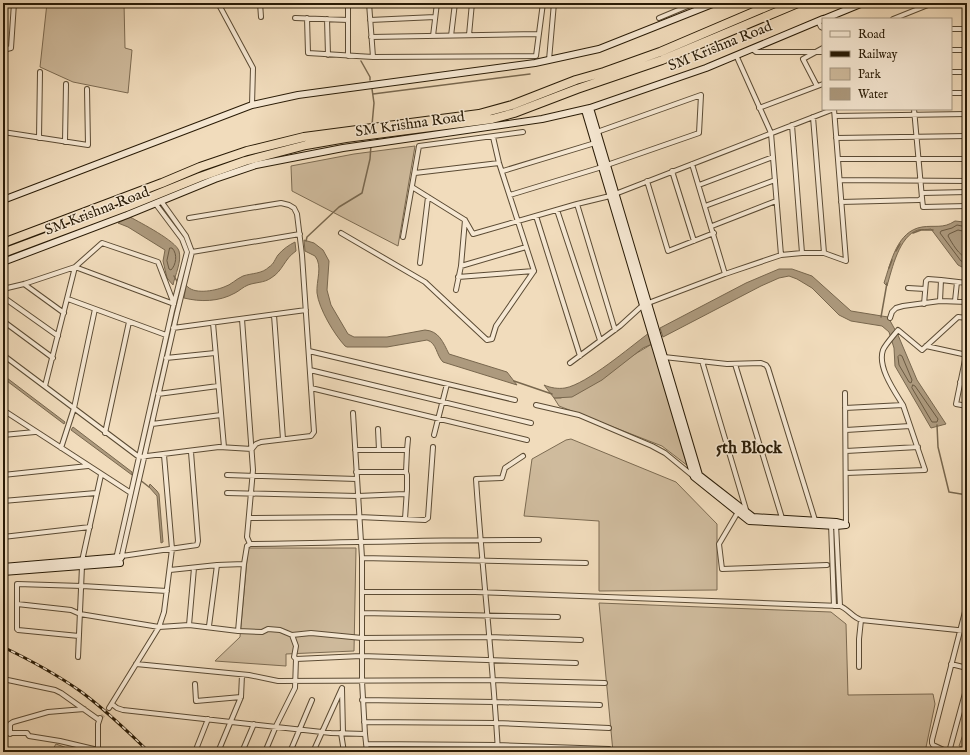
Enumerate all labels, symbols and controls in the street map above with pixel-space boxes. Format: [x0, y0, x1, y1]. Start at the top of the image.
street label: SM Krishna Road [665, 16, 776, 75]
legend [822, 18, 952, 110]
text: Road [858, 27, 886, 42]
text: Railway [858, 47, 897, 62]
text: Park [858, 67, 881, 82]
text: Water [858, 87, 889, 102]
street label: SM Krishna Road [354, 107, 467, 141]
street label: SM Krishna Road [42, 182, 153, 240]
district label: 5th Block [716, 438, 783, 459]

